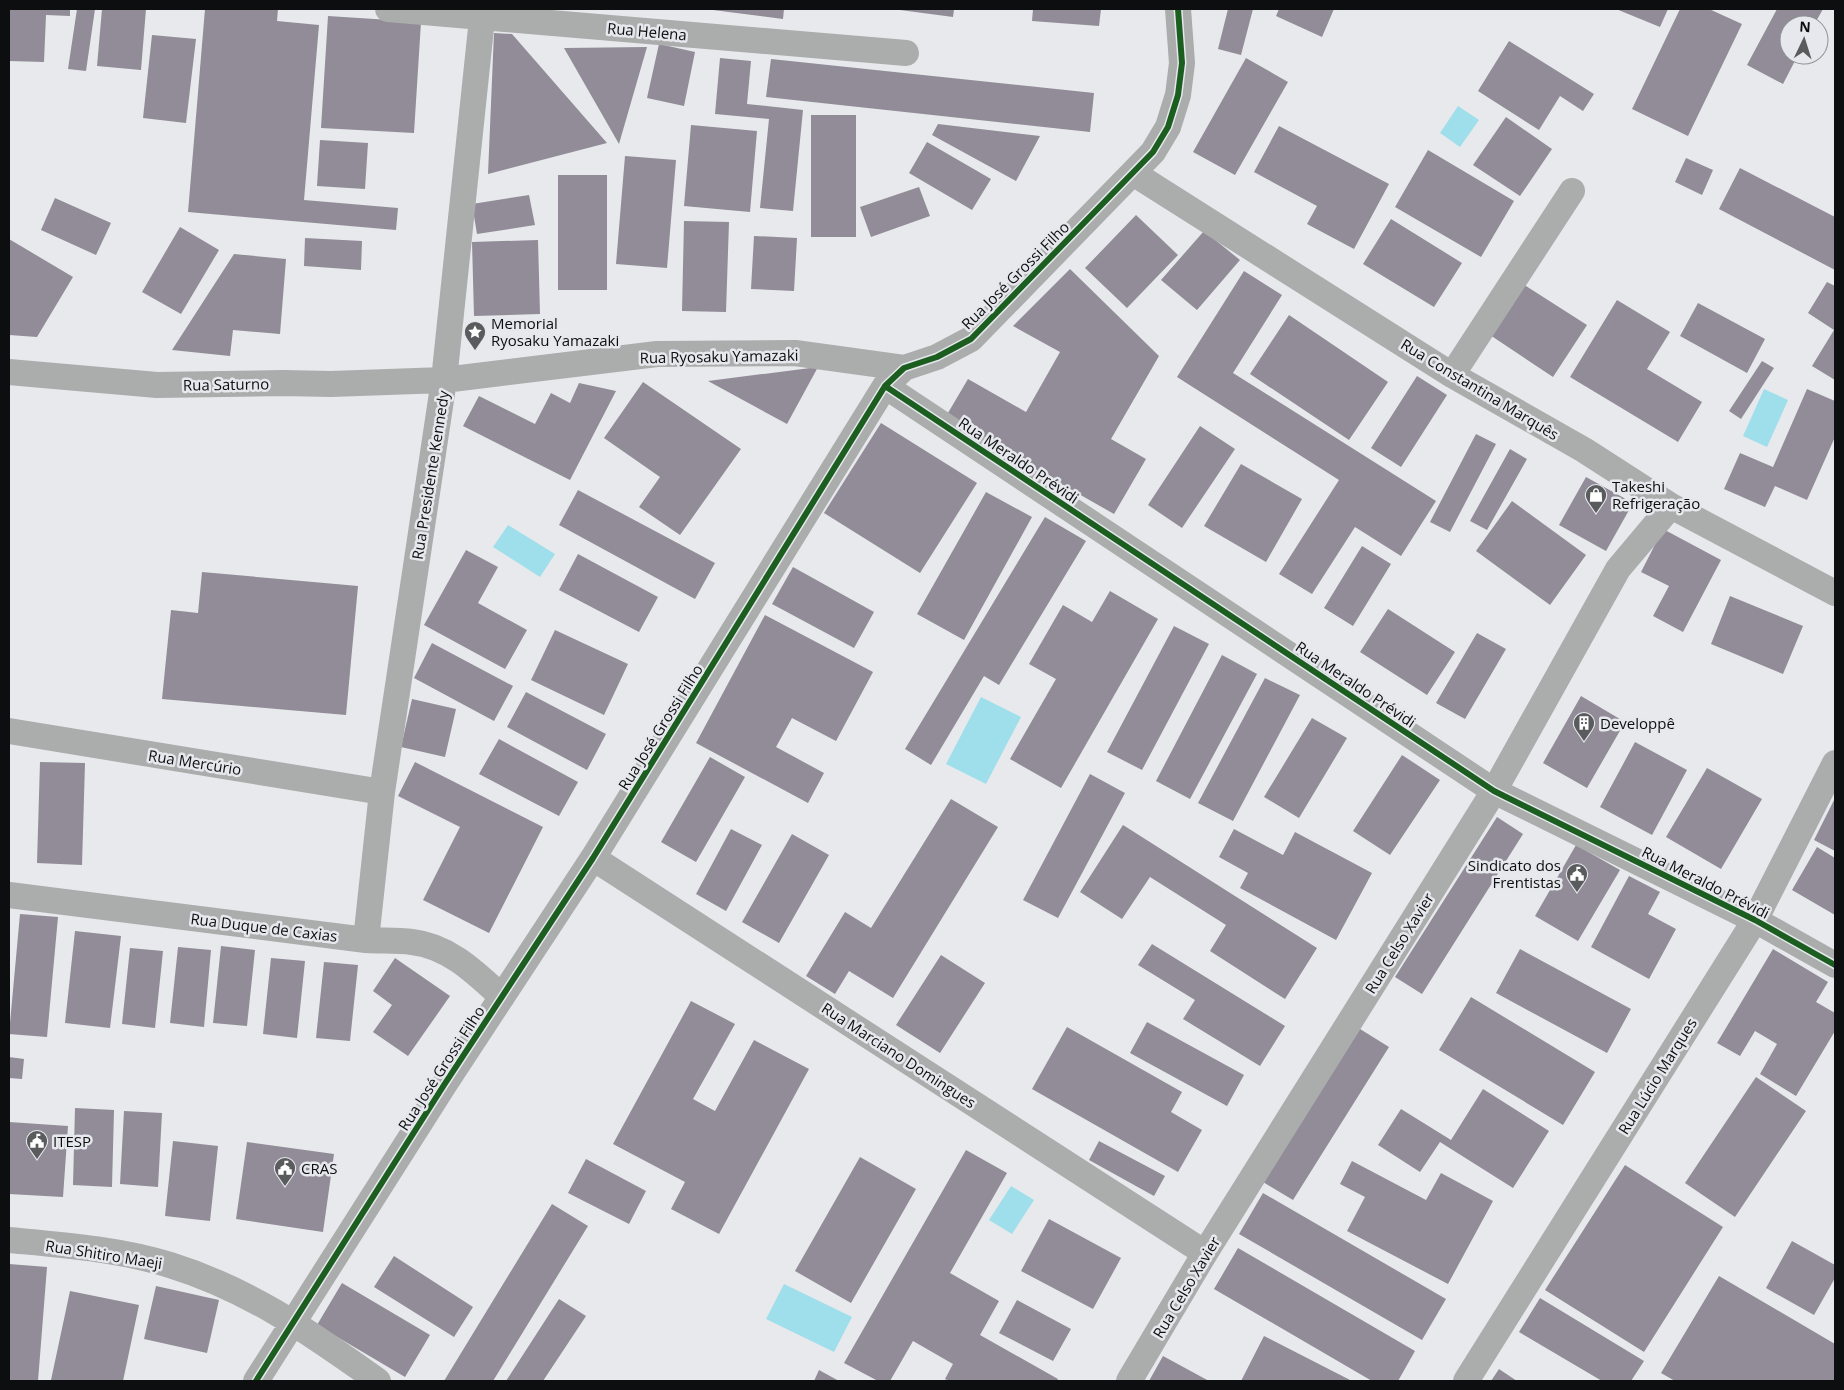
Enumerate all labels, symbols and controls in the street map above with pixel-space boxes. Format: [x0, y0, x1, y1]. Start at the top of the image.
north arrow [1779, 15, 1829, 65]
text: N [1799, 17, 1811, 36]
street label: Rua Helena [606, 18, 688, 44]
street label: Rua José Grossi Filho [957, 217, 1073, 333]
place label: Memorial Ryosaku Yamazaki [491, 313, 619, 350]
place icon: Memorial Ryosaku Yamazaki [463, 320, 487, 351]
street label: Rua Constantina Marquês [1397, 334, 1563, 444]
street label: Rua Ryosaku Yamazaki [639, 345, 799, 367]
street label: Rua Saturno [183, 373, 269, 395]
street label: Rua Presidente Kennedy [407, 389, 453, 561]
street label: Rua Meraldo Prévidi [955, 412, 1083, 508]
place label: Takeshi Refrigeração [1612, 476, 1700, 513]
shop icon: Takeshi Refrigeração [1584, 483, 1608, 514]
street label: Rua Meraldo Prévidi [1292, 636, 1420, 732]
street label: Rua José Grossi Filho [613, 660, 707, 794]
building icon: Developpê [1572, 711, 1596, 742]
place label: Developpê [1600, 713, 1675, 733]
street label: Rua Mercúrio [147, 745, 243, 779]
street label: Rua Meraldo Prévidi [1639, 841, 1773, 923]
place label: Sindicato dos Frentistas [1468, 855, 1561, 892]
public building icon: Sindicato dos Frentistas [1565, 862, 1589, 893]
street label: Rua Celso Xavier [1360, 889, 1438, 997]
street label: Rua Duque de Caxias [189, 908, 339, 946]
street label: Rua Marciano Domingues [818, 998, 980, 1112]
street label: Rua José Grossi Filho [393, 1002, 489, 1134]
street label: Rua Lúcio Marques [1613, 1014, 1701, 1138]
public building icon: ITESP [25, 1129, 49, 1160]
place label: ITESP [53, 1131, 91, 1151]
public building icon: CRAS [273, 1156, 297, 1187]
place label: CRAS [301, 1158, 337, 1178]
street label: Rua Celso Xavier [1148, 1232, 1224, 1342]
street label: Rua Shitiro Maeji [44, 1235, 164, 1273]

